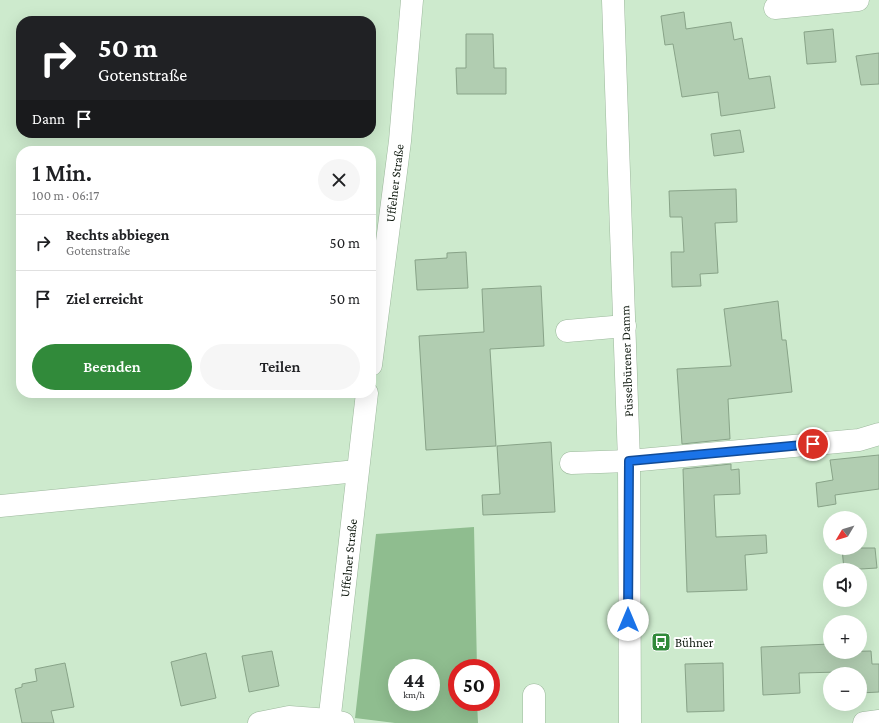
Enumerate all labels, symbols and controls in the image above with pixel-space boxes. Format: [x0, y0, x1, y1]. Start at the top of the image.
icon: right [32, 32, 84, 84]
text: 50 m [98, 32, 158, 63]
text: Gotenstraße [98, 65, 187, 85]
icon: arrive [73, 108, 95, 130]
text: Dann [32, 111, 65, 127]
street label: Uffelner Straße [382, 143, 407, 223]
text: 1 Min. [32, 159, 92, 186]
button: close [318, 159, 360, 201]
text: 100 m · 06:17 [32, 188, 99, 203]
text: Rechts abbiegen [66, 227, 169, 243]
icon: right [32, 232, 54, 254]
text: 50 m [330, 235, 360, 251]
text: Gotenstraße [66, 243, 130, 258]
icon: arrive [32, 288, 54, 310]
text: Ziel erreicht [66, 291, 143, 307]
text: 50 m [330, 291, 360, 307]
street label: Püsselbürener Damm [617, 304, 636, 417]
button: Beenden [32, 344, 192, 390]
button: Teilen [200, 344, 360, 390]
pin [796, 427, 830, 461]
icon: arrive [802, 433, 824, 455]
north arrow [823, 511, 867, 555]
map controls [823, 511, 867, 711]
street label: Uffelner Straße [337, 518, 360, 598]
button: sound [823, 563, 867, 607]
position arrow [607, 599, 649, 641]
button: + [823, 615, 867, 659]
bus stop icon: Bühner [650, 631, 672, 653]
place label: Bühner [675, 635, 714, 650]
speed limit sign: 50 [448, 659, 500, 711]
button: − [823, 667, 867, 711]
text: 44 [403, 669, 425, 691]
text: km/h [403, 689, 425, 700]

